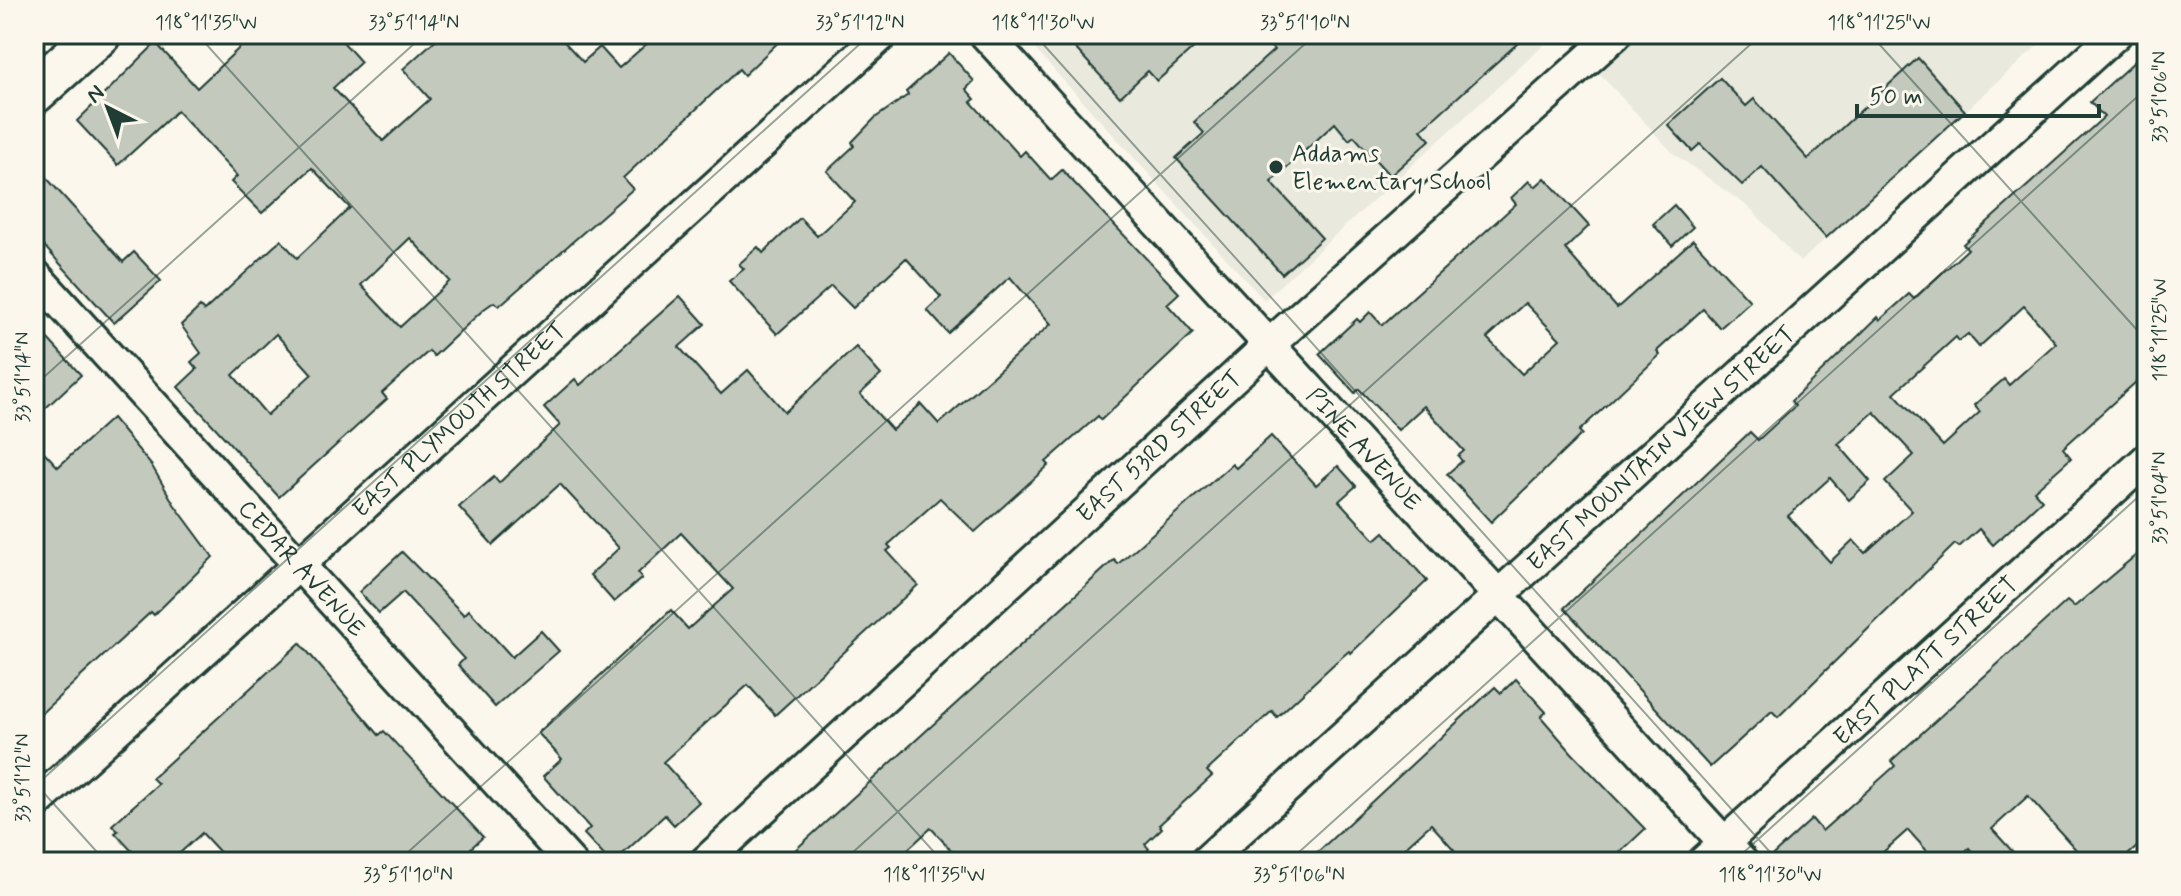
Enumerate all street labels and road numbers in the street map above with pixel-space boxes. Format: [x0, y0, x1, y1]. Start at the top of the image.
street label: EAST PLYMOUTH STREET [346, 315, 573, 525]
street label: EAST MOUNTAIN VIEW STREET [1521, 319, 1802, 579]
street label: EAST 53RD STREET [1071, 363, 1249, 530]
street label: PINE AVENUE [1299, 381, 1428, 518]
street label: CEDAR AVENUE [231, 494, 372, 644]
street label: EAST PLATT STREET [1827, 570, 2025, 753]

